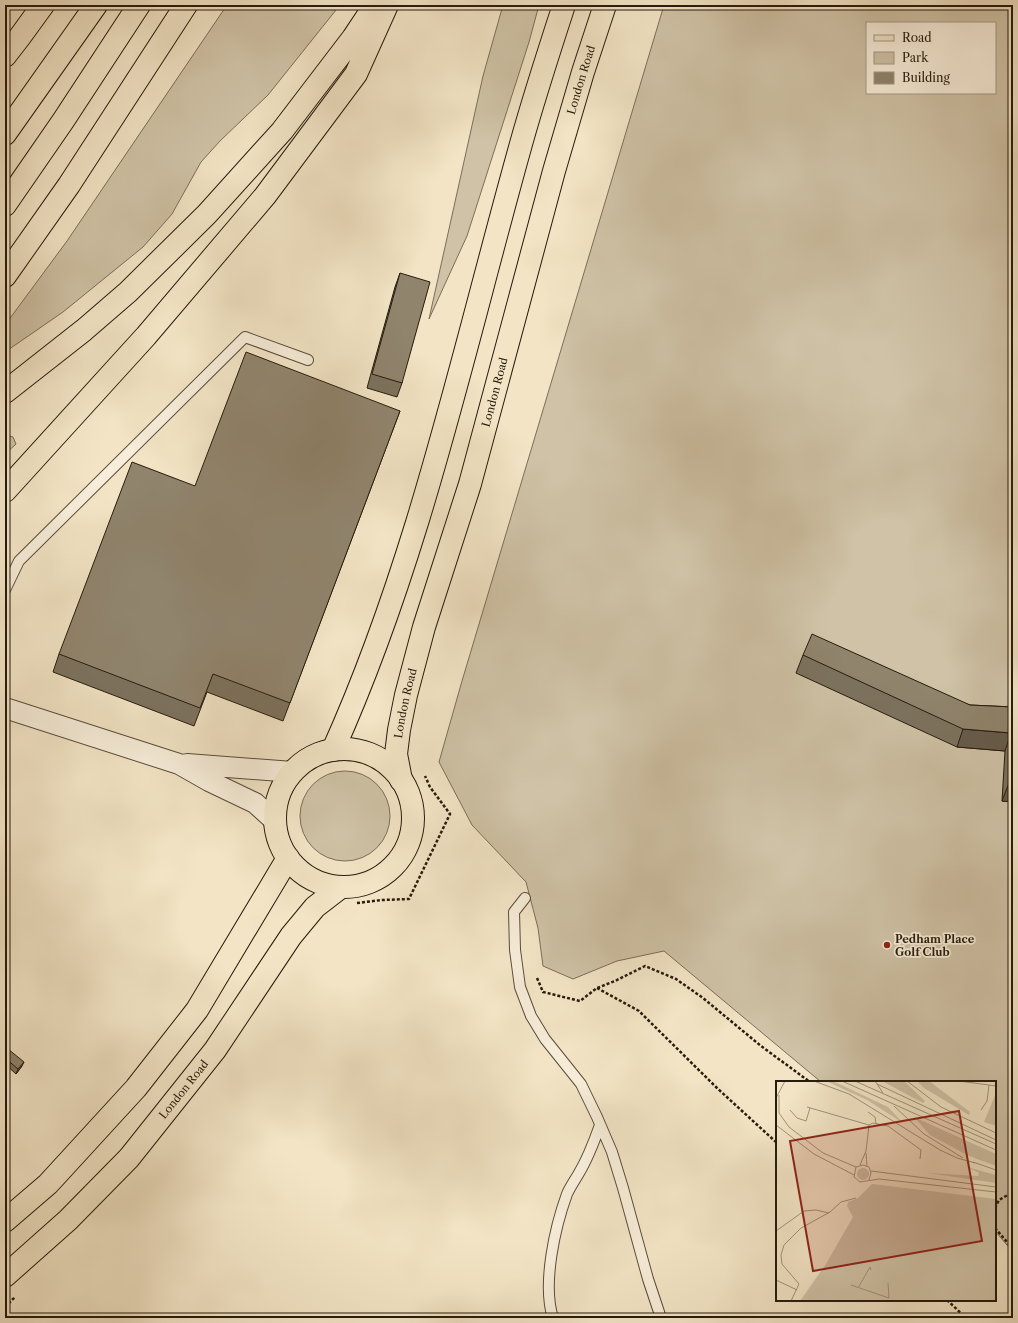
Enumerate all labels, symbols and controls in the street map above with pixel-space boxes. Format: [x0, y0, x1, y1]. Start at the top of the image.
legend [866, 22, 996, 94]
text: Road [902, 30, 932, 45]
street label: London Road [564, 43, 598, 116]
text: Park [902, 50, 929, 65]
text: Building [902, 70, 950, 85]
street label: London Road [479, 356, 511, 428]
street label: London Road [391, 667, 420, 739]
place label: Pedham Place Golf Club [895, 932, 975, 959]
marker: Pedham Place Golf Club [882, 940, 892, 950]
street label: London Road [156, 1057, 212, 1122]
inset map [776, 1081, 996, 1301]

